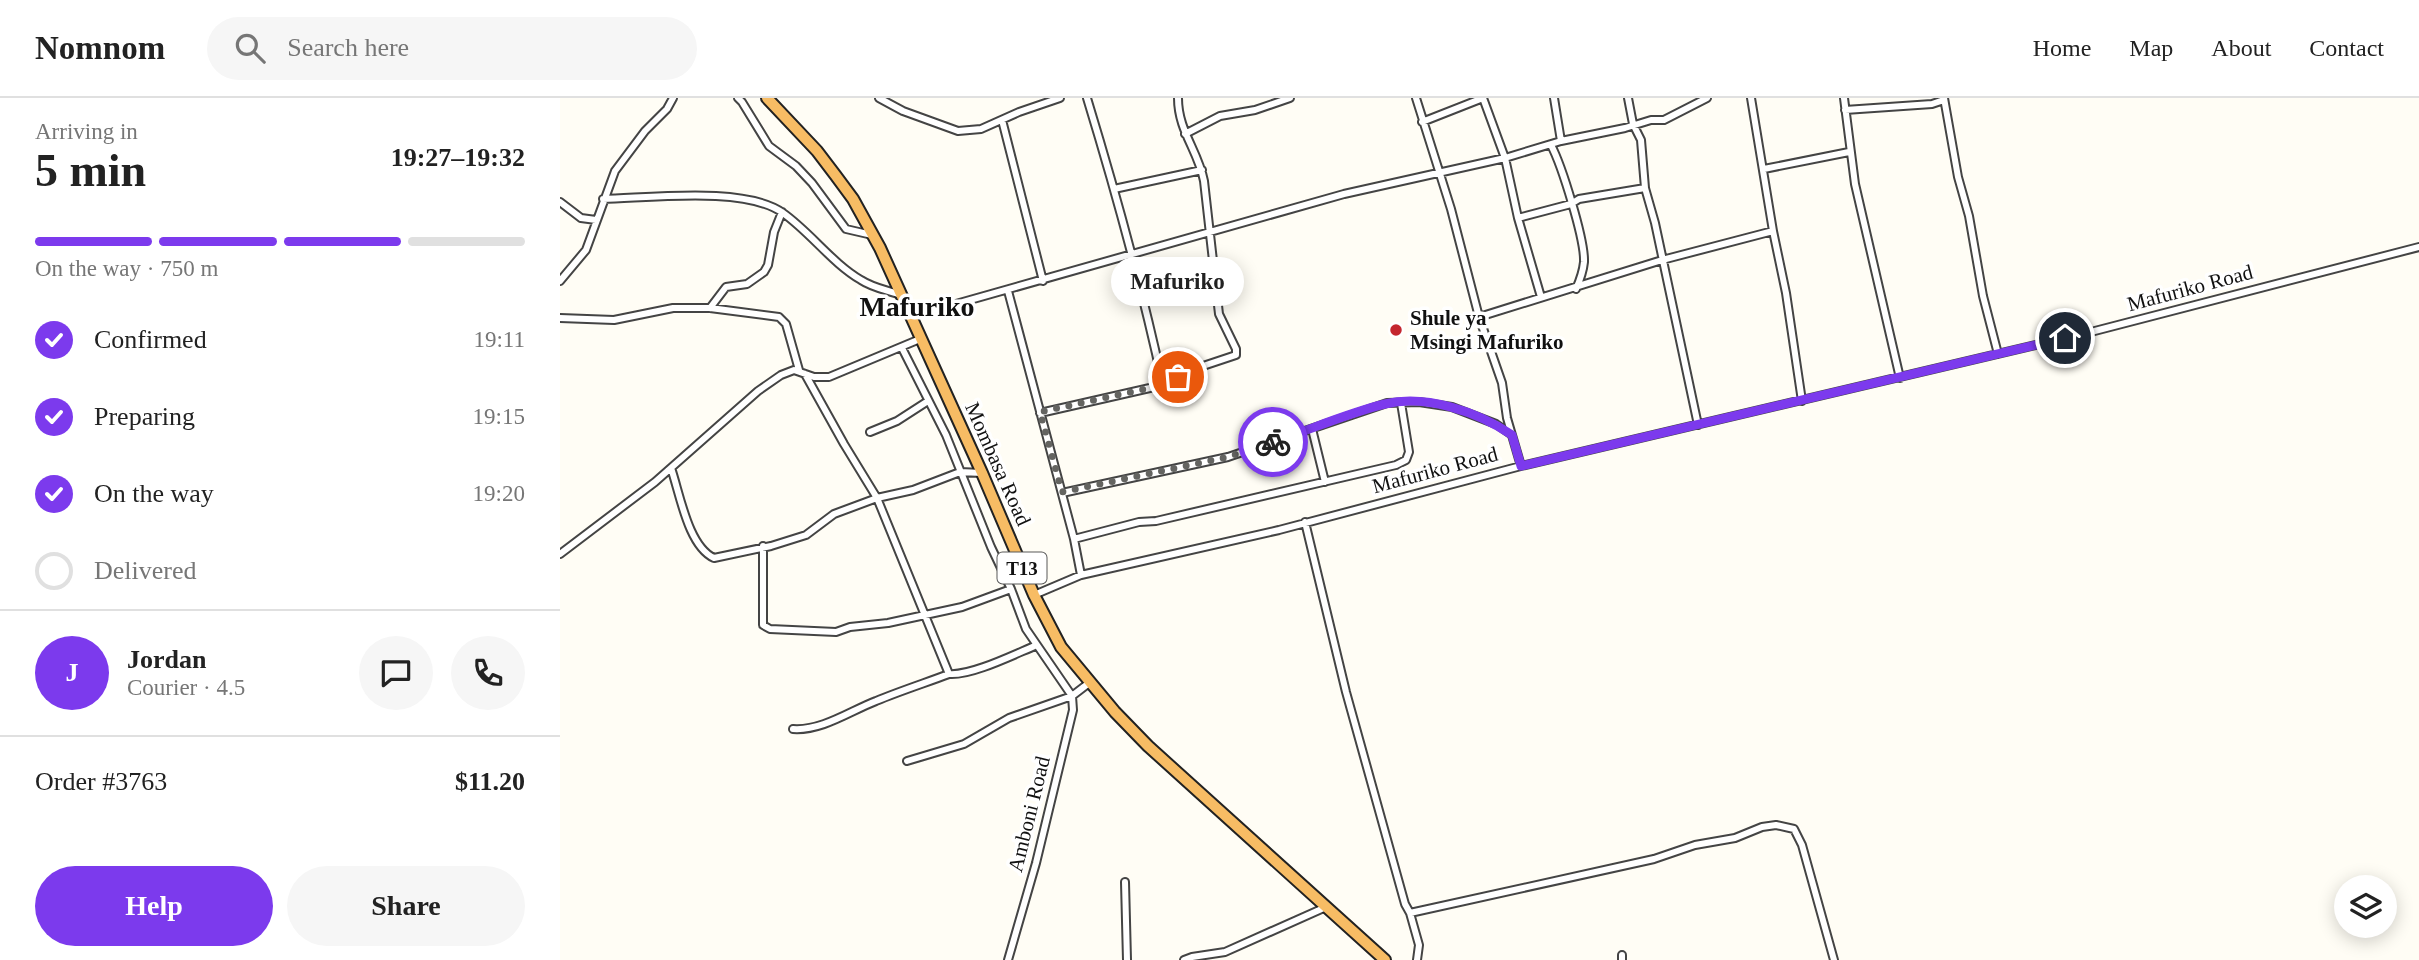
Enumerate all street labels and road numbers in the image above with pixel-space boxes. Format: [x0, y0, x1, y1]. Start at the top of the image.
street label: Mafuriko Road [2125, 260, 2256, 316]
street label: Mombasa Road [960, 399, 1036, 530]
street label: Mafuriko Road [1370, 442, 1501, 498]
road number: T13 [998, 552, 1046, 583]
street label: Amboni Road [1003, 753, 1055, 874]

